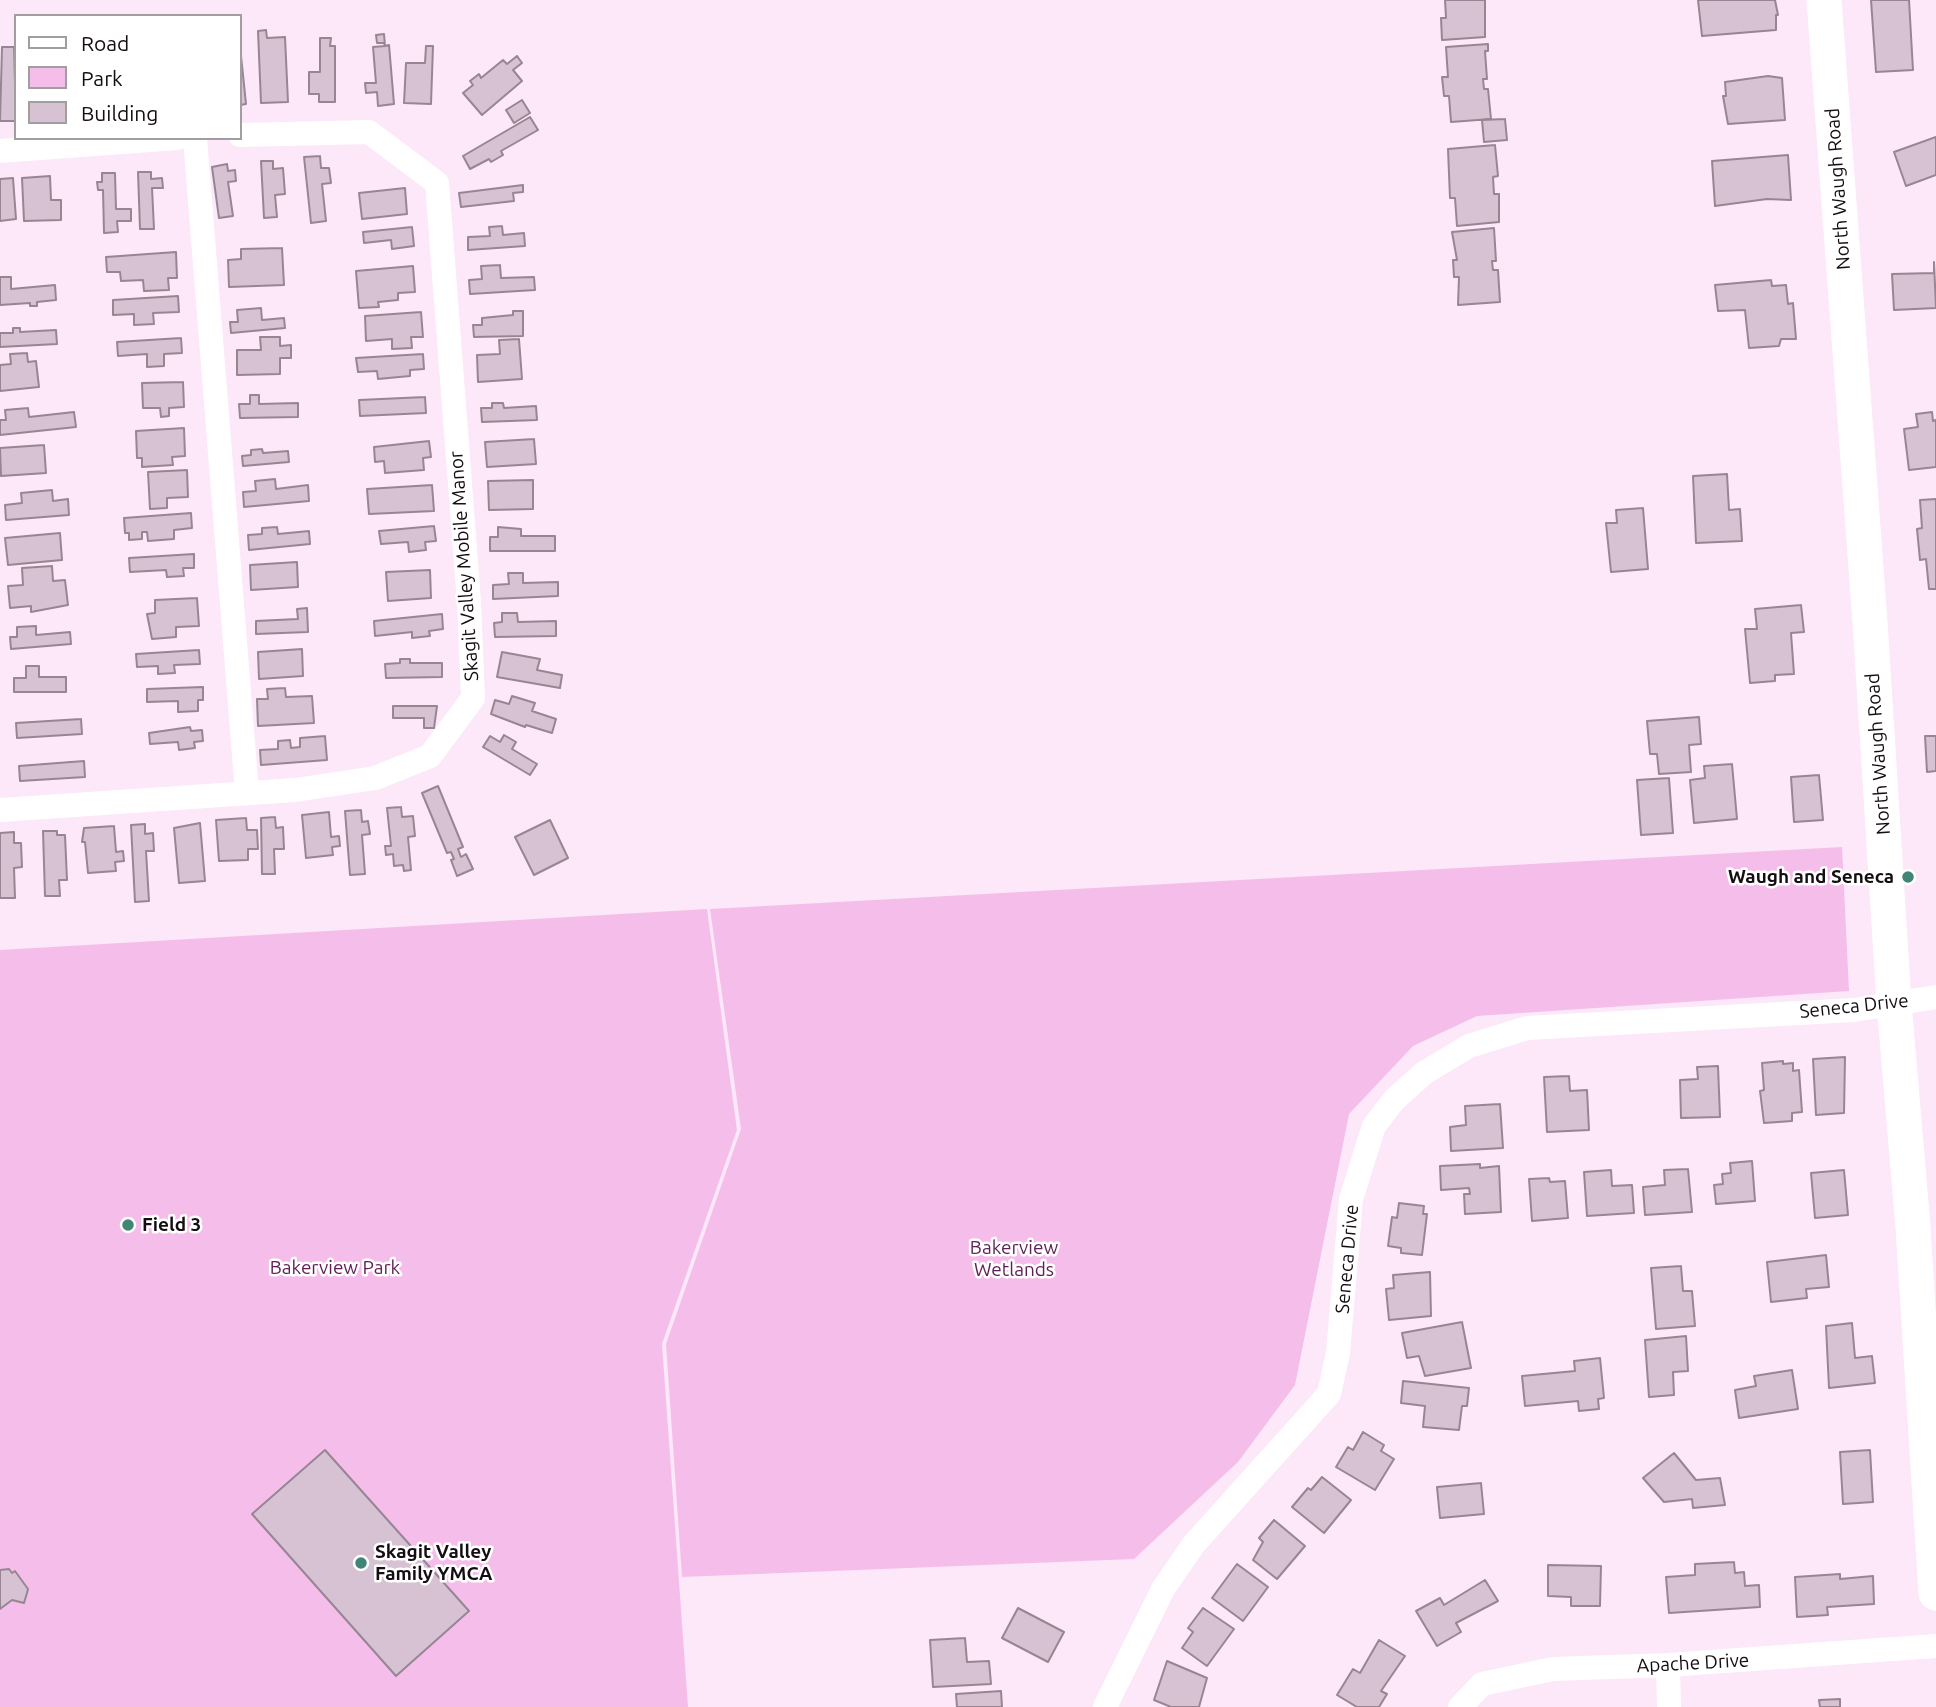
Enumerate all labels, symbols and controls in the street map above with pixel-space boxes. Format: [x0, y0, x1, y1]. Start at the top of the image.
legend [14, 14, 242, 140]
text: Road [81, 31, 129, 55]
text: Park [81, 66, 123, 90]
text: Building [81, 101, 158, 125]
street label: North Waugh Road [1821, 107, 1855, 271]
street label: Skagit Valley Mobile Manor [445, 450, 483, 682]
street label: North Waugh Road [1861, 672, 1895, 836]
place label: Waugh and Seneca [1728, 866, 1894, 888]
marker: Waugh and Seneca [1900, 869, 1916, 885]
street label: Seneca Drive [1798, 989, 1910, 1023]
street label: Seneca Drive [1331, 1203, 1363, 1315]
place label: Field 3 [142, 1214, 201, 1236]
marker: Field 3 [120, 1217, 136, 1233]
park label: Bakerview Wetlands [970, 1237, 1058, 1281]
park label: Bakerview Park [270, 1257, 400, 1279]
place label: Skagit Valley Family YMCA [375, 1541, 492, 1585]
marker: Skagit Valley Family YMCA [353, 1555, 369, 1571]
street label: Apache Drive [1636, 1649, 1750, 1677]

